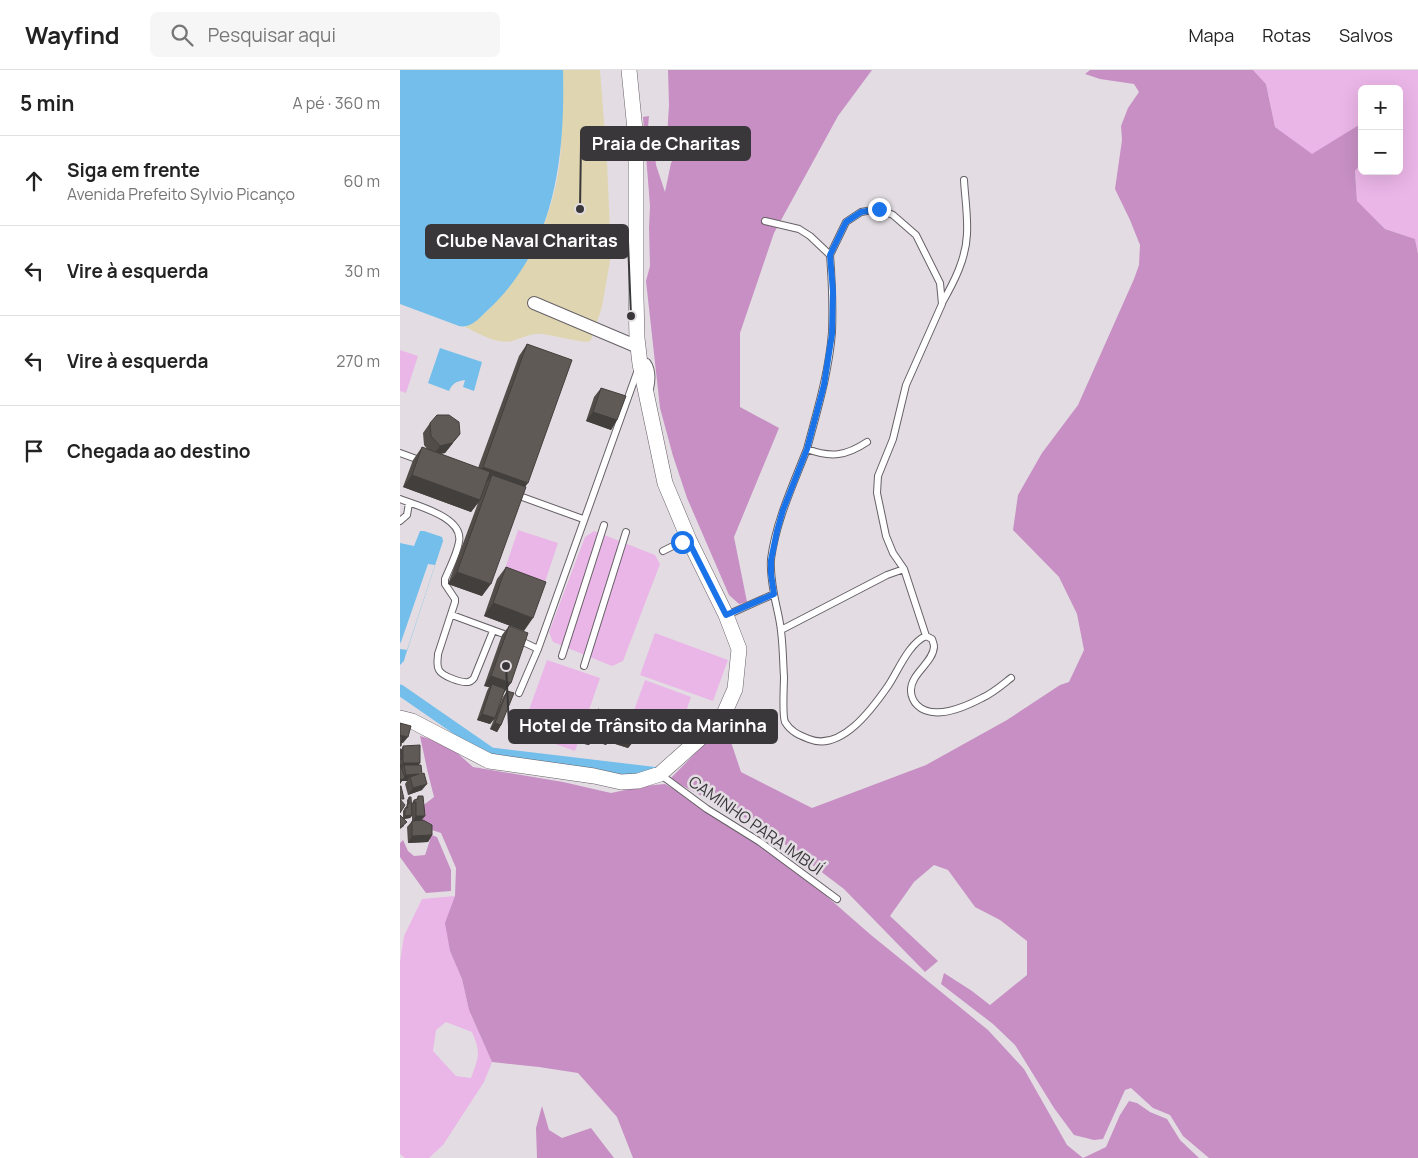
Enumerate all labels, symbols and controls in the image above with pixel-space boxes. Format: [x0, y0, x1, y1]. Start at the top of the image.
search box [150, 12, 500, 57]
text: Wayfind [25, 18, 120, 51]
icon: search [168, 21, 196, 49]
text: Pesquisar aqui [208, 22, 336, 48]
text: Mapa [1188, 23, 1234, 47]
text: Rotas [1262, 23, 1311, 47]
text: Salvos [1339, 23, 1393, 47]
map controls [1358, 85, 1403, 175]
button: + [1358, 85, 1403, 130]
text: 5 min [20, 89, 74, 117]
text: A pé · 360 m [293, 92, 380, 114]
callout: Praia de Charitas [581, 127, 750, 160]
button: − [1358, 130, 1403, 175]
text: Praia de Charitas [592, 131, 740, 155]
text: Siga em frente [67, 157, 200, 183]
icon: ahead [20, 167, 48, 195]
text: 60 m [344, 170, 380, 192]
text: Avenida Prefeito Sylvio Picanço [67, 183, 295, 205]
route end [868, 198, 891, 221]
callout: Clube Naval Charitas [426, 225, 628, 258]
text: Clube Naval Charitas [436, 228, 618, 252]
icon: left [20, 257, 48, 285]
text: Vire à esquerda [67, 258, 208, 284]
text: 30 m [345, 260, 380, 282]
icon: left [20, 347, 48, 375]
text: Vire à esquerda [67, 348, 208, 374]
text: 270 m [336, 350, 380, 372]
icon: arrive [20, 437, 48, 465]
text: Chegada ao destino [67, 438, 250, 464]
route start [671, 531, 694, 554]
callout: Hotel de Trânsito da Marinha [509, 710, 777, 743]
text: Hotel de Trânsito da Marinha [519, 713, 767, 737]
street label: CAMINHO PARA IMBUÍ [684, 770, 828, 880]

